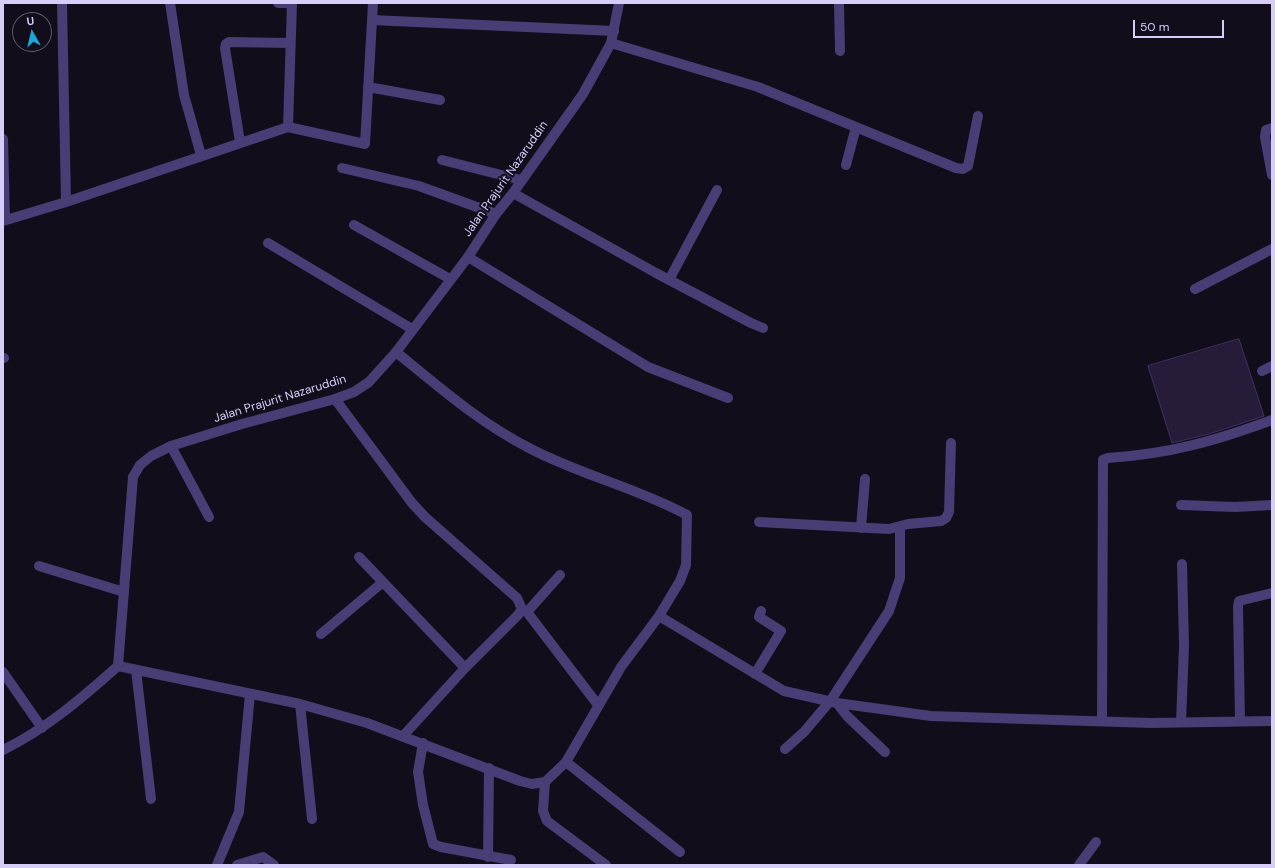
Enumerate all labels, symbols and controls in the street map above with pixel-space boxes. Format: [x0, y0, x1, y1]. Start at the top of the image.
north arrow [12, 12, 52, 52]
scale bar [1135, 12, 1226, 38]
text: U [26, 14, 35, 29]
text: 50 m [1140, 19, 1169, 35]
street label: Jalan Prajurit Nazaruddin [461, 118, 551, 240]
street label: Jalan Prajurit Nazaruddin [212, 372, 348, 426]

